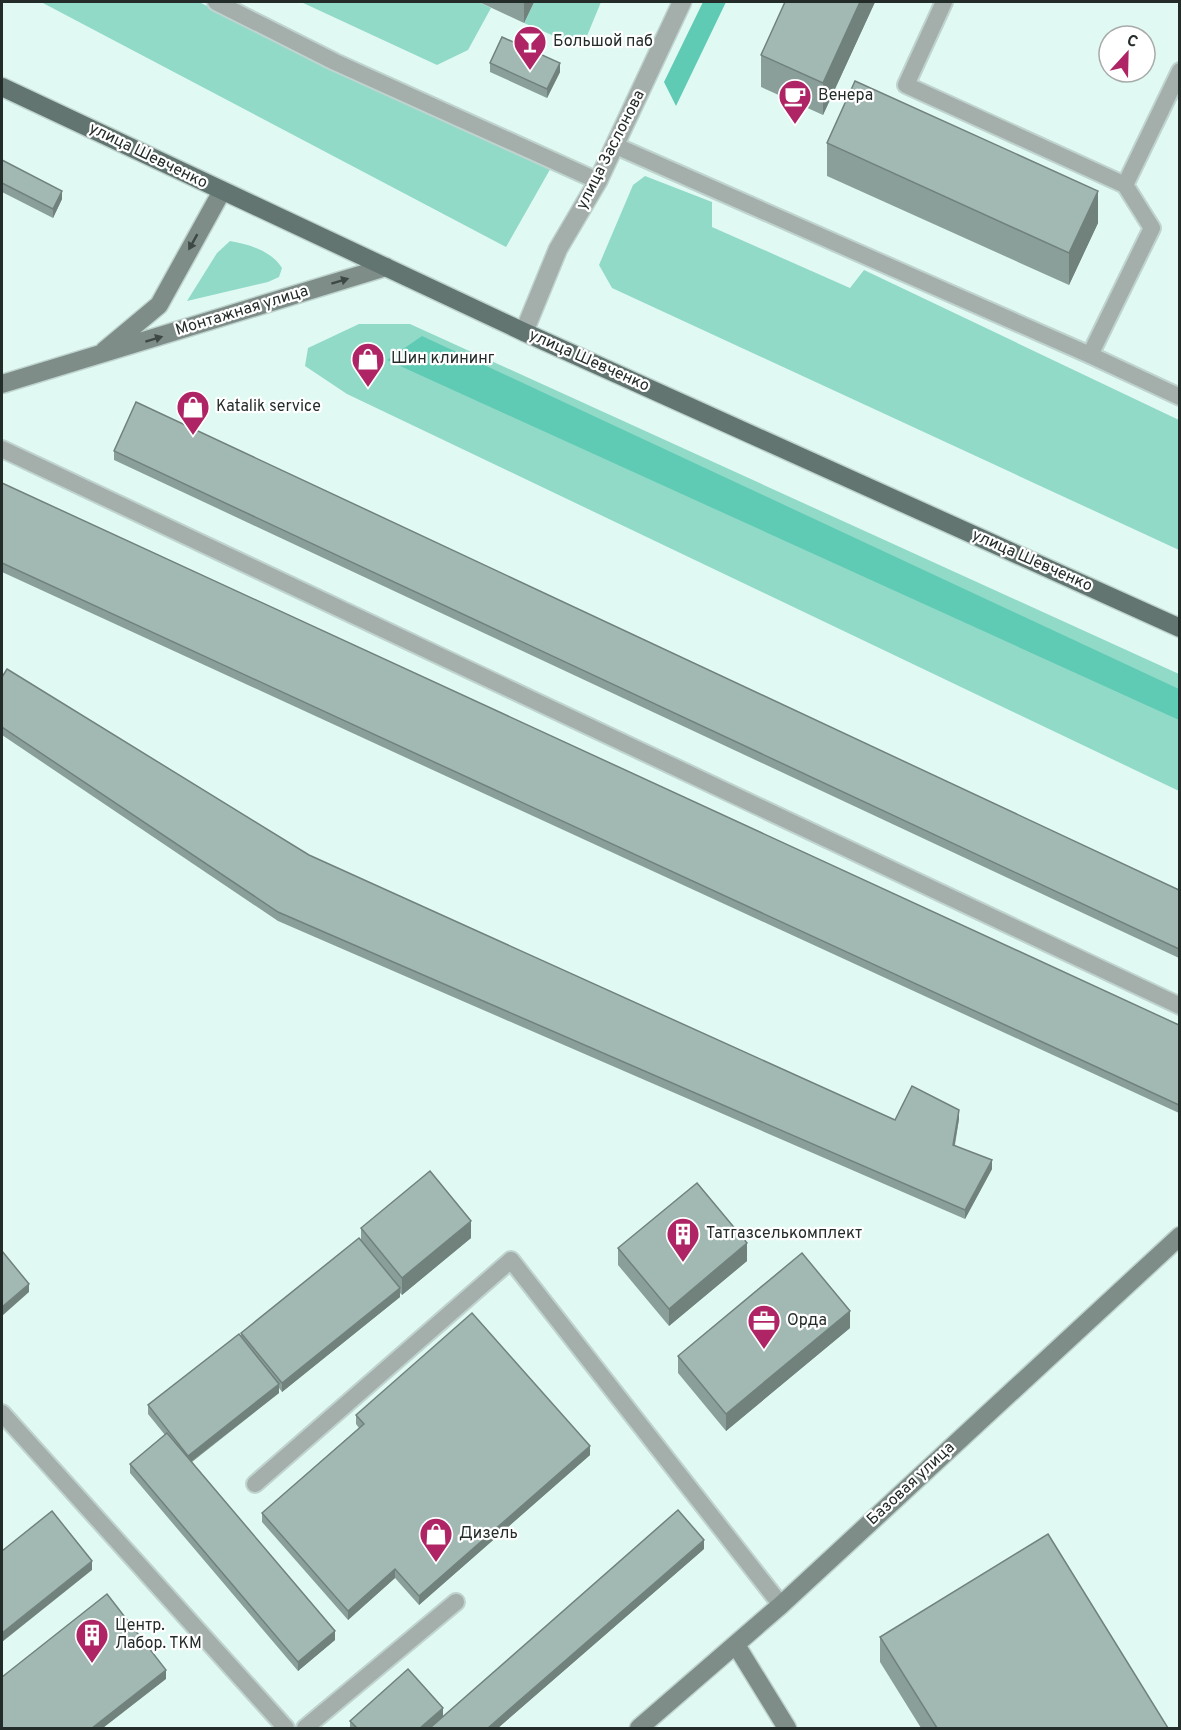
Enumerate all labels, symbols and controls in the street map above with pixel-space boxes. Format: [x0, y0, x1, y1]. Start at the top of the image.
bar icon: Большой паб [512, 24, 548, 71]
north arrow [1097, 24, 1157, 84]
text: С [1123, 31, 1140, 53]
place label: Большой паб [553, 32, 653, 52]
cafe icon: Венера [777, 78, 813, 125]
place label: Венера [818, 86, 873, 106]
street label: улица Заслонова [572, 87, 650, 213]
street label: улица Шевченко [85, 119, 211, 193]
one-way arrow [188, 234, 199, 250]
one-way arrow [331, 276, 349, 285]
street label: Монтажная улица [173, 281, 311, 341]
street label: улица Шевченко [526, 325, 652, 397]
one-way arrow [145, 334, 163, 343]
shop icon: Шин клининг [350, 341, 386, 388]
place label: Шин клининг [391, 349, 495, 369]
shop icon: Katalik service [175, 389, 211, 436]
place label: Katalik service [216, 397, 321, 417]
street label: улица Шевченко [969, 525, 1095, 597]
building icon: Татгазселькомплект [665, 1216, 701, 1263]
place label: Татгазселькомплект [706, 1224, 862, 1244]
office icon: Орда [746, 1303, 782, 1350]
place label: Орда [787, 1311, 827, 1331]
street label: Базовая улица [863, 1438, 959, 1530]
shop icon: Дизель [418, 1516, 454, 1563]
place label: Дизель [459, 1524, 518, 1544]
place label: Центр. Лабор. ТКМ [115, 1616, 202, 1654]
building icon: Центр. Лабор. ТКМ [74, 1617, 110, 1664]

